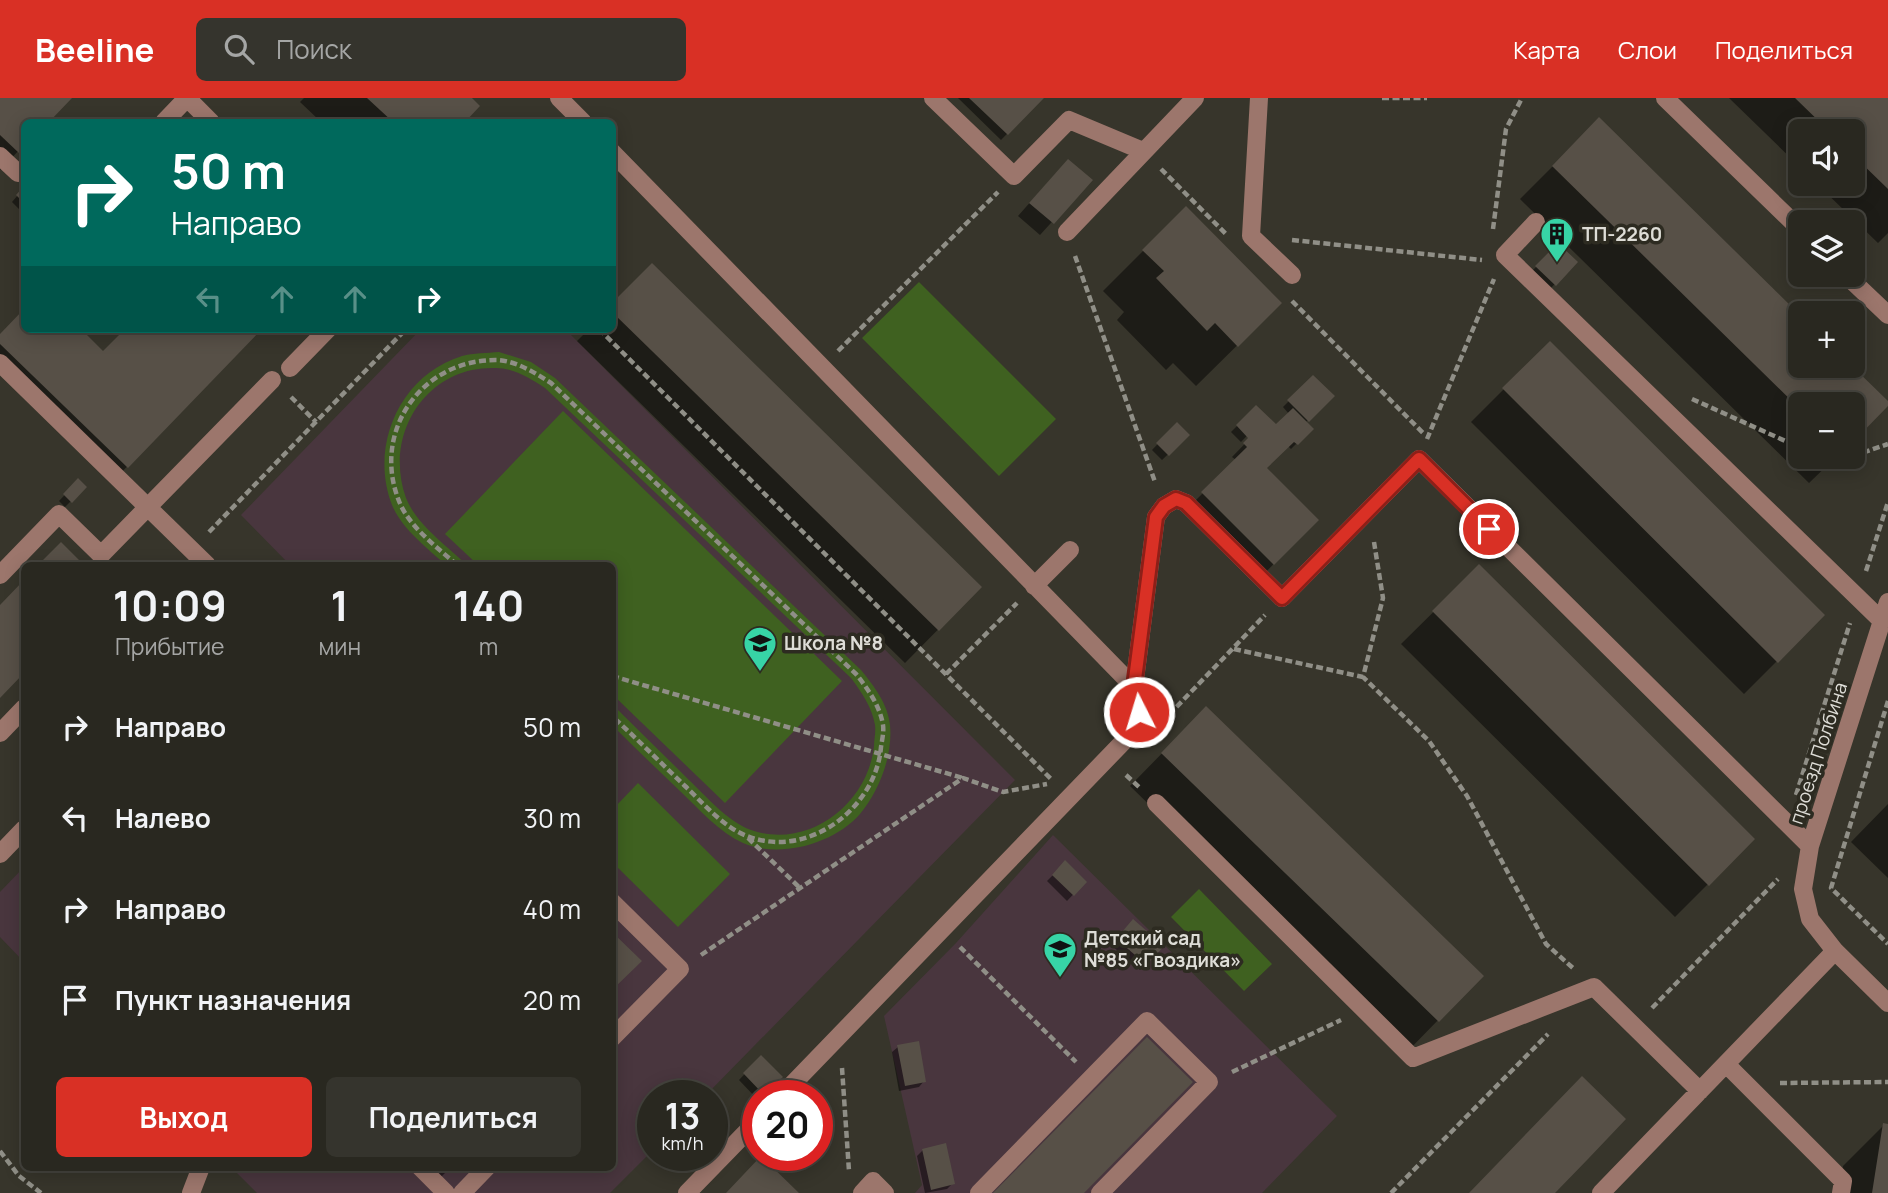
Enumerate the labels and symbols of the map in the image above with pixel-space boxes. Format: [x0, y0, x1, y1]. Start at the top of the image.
building icon: ТП-2260 [1538, 215, 1576, 264]
place label: ТП-2260 [1582, 221, 1662, 247]
pin [1459, 499, 1519, 559]
school or university icon: Школа №8 [741, 624, 779, 673]
place label: Школа №8 [784, 630, 883, 656]
position arrow [1102, 675, 1176, 749]
street label: проезд Полбина [1783, 679, 1853, 827]
place label: Детский сад №85 «Гвоздика» [1084, 925, 1241, 973]
school or university icon: Детский сад №85 «Гвоздика» [1041, 930, 1079, 979]
speed limit sign: 20 [742, 1080, 833, 1171]

